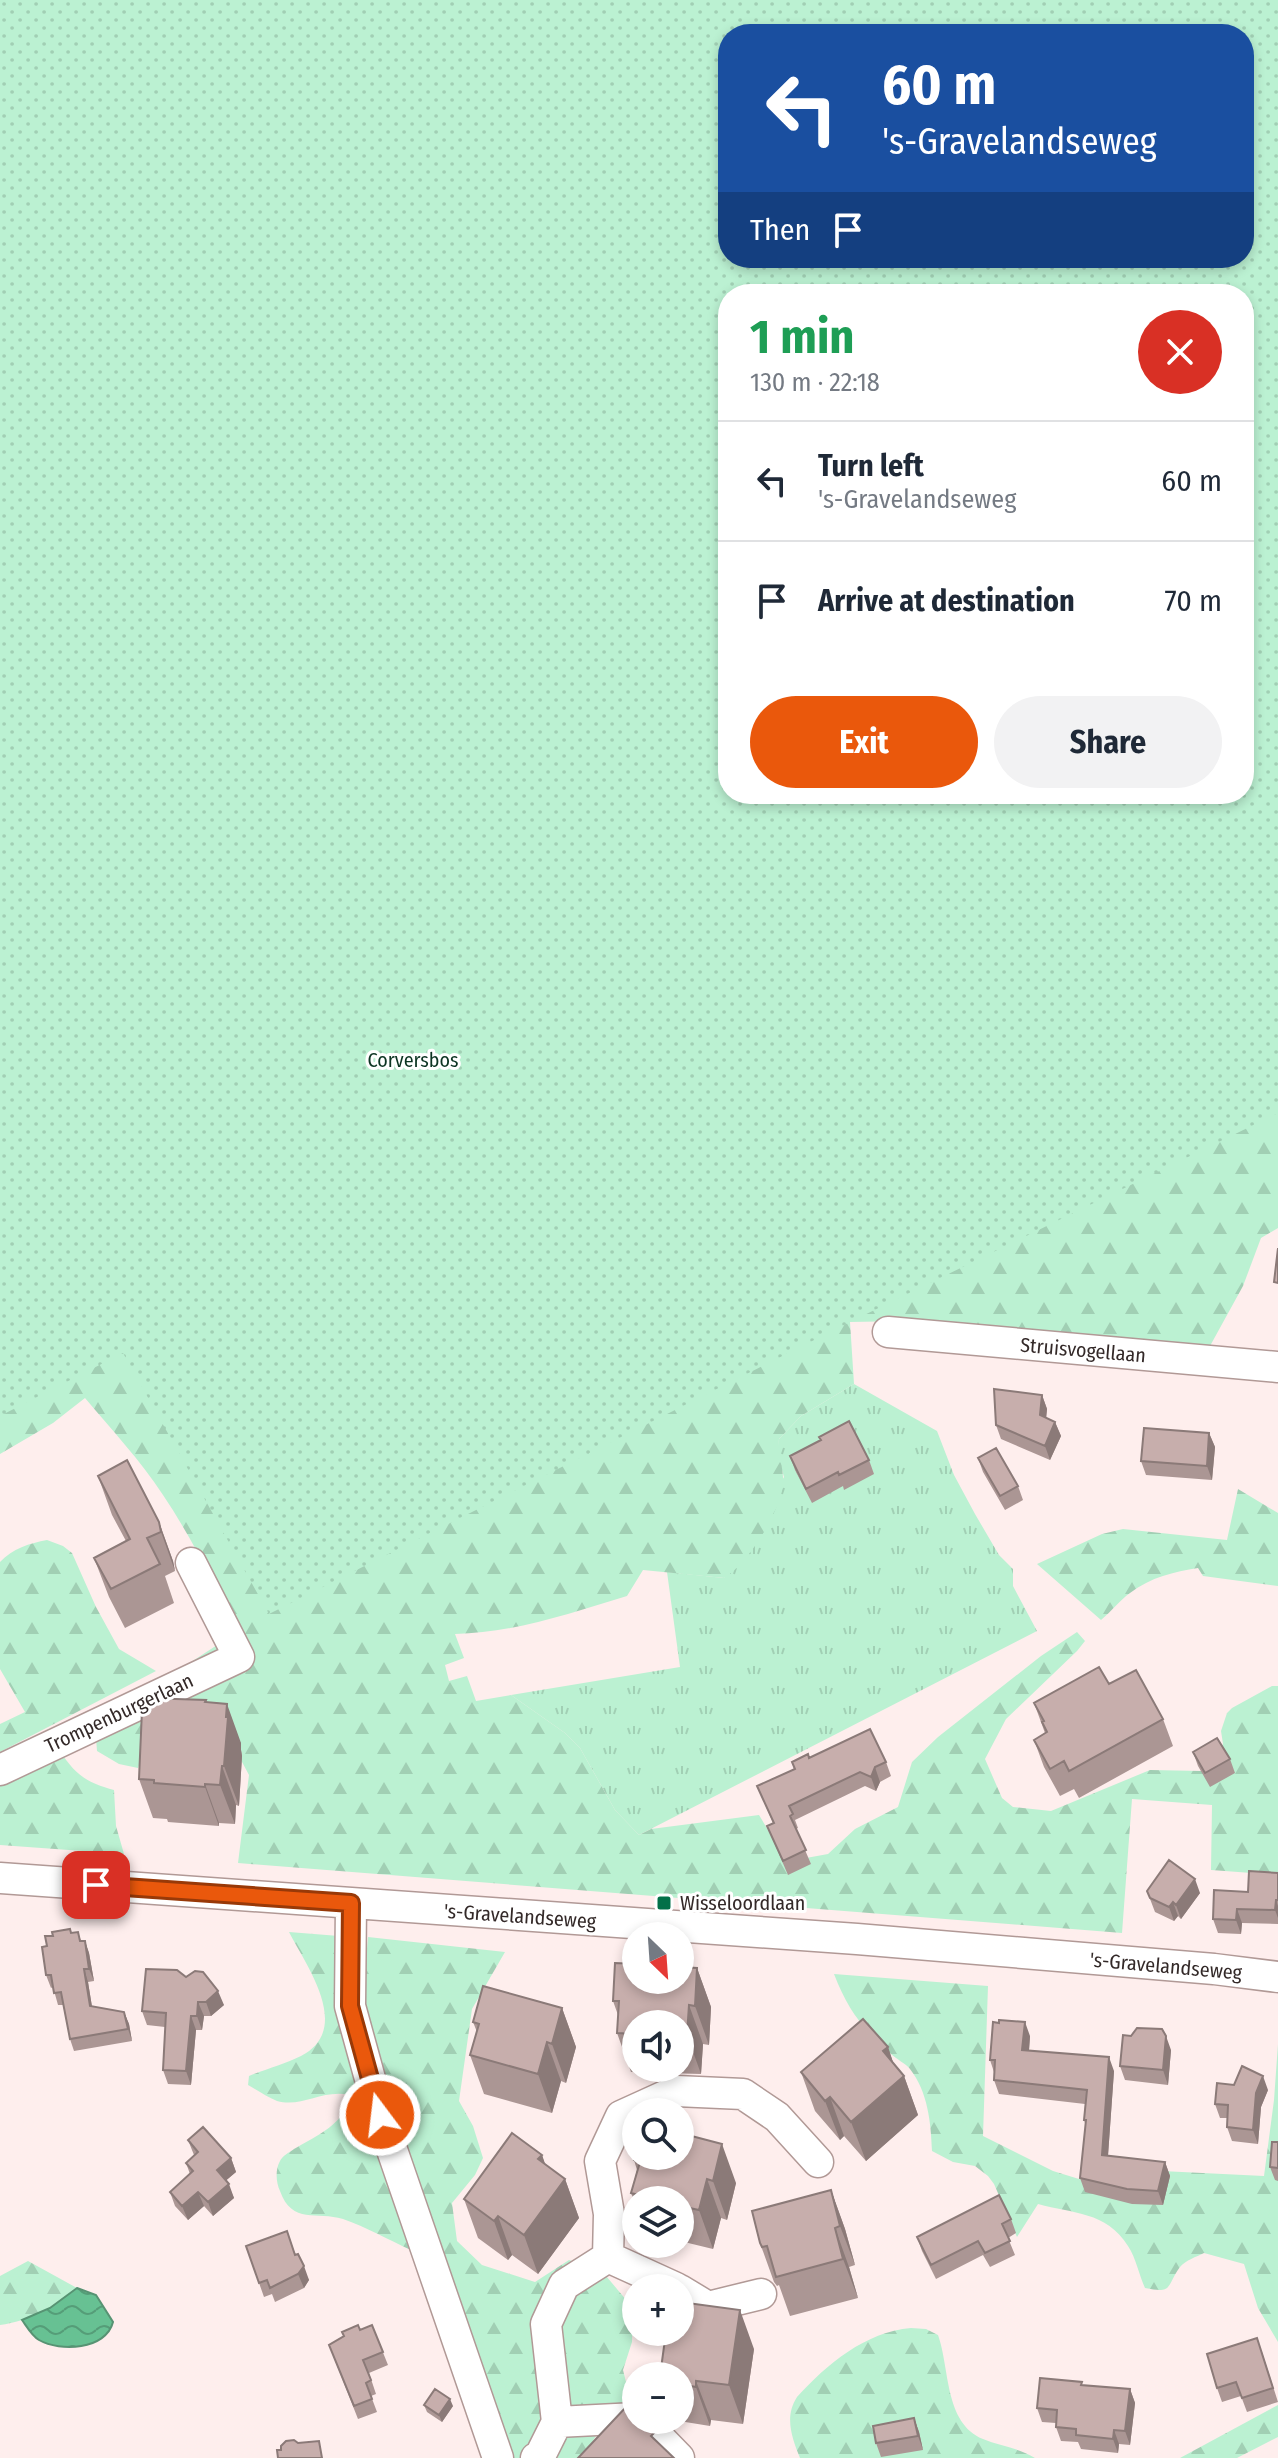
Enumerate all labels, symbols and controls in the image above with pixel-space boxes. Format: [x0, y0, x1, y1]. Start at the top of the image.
text: 60 m [882, 52, 996, 119]
icon: left [750, 56, 854, 160]
text: 's-Gravelandseweg [882, 120, 1157, 164]
icon: arrive [826, 208, 870, 252]
text: Then [750, 212, 810, 248]
text: 1 min [750, 308, 855, 366]
button: close [1138, 310, 1222, 394]
text: 130 m · 22:18 [750, 367, 880, 398]
text: Turn left [818, 448, 924, 484]
icon: left [750, 459, 794, 503]
text: 60 m [1161, 463, 1222, 499]
text: 's-Gravelandseweg [818, 484, 1016, 515]
icon: arrive [750, 579, 794, 623]
text: Arrive at destination [818, 583, 1075, 619]
text: 70 m [1164, 583, 1222, 619]
button: Exit [750, 696, 978, 788]
button: Share [994, 696, 1222, 788]
park label: Corversbos [368, 1048, 458, 1072]
street label: Struisvogellaan [1019, 1333, 1147, 1367]
street label: Trompenburgerlaan [41, 1668, 197, 1758]
pin [62, 1851, 130, 1919]
icon: arrive [74, 1863, 118, 1907]
place label: Wisseloordlaan [680, 1891, 805, 1915]
marker: Wisseloordlaan [655, 1894, 673, 1912]
street label: 's-Gravelandseweg [443, 1899, 598, 1933]
north arrow [622, 1922, 694, 1994]
map controls [622, 1922, 694, 2434]
street label: 's-Gravelandseweg [1089, 1947, 1244, 1985]
button: sound [622, 2010, 694, 2082]
position arrow [338, 2073, 422, 2157]
button: search [622, 2098, 694, 2170]
button: layers [622, 2186, 694, 2258]
button: + [622, 2274, 694, 2346]
button: − [622, 2362, 694, 2434]

